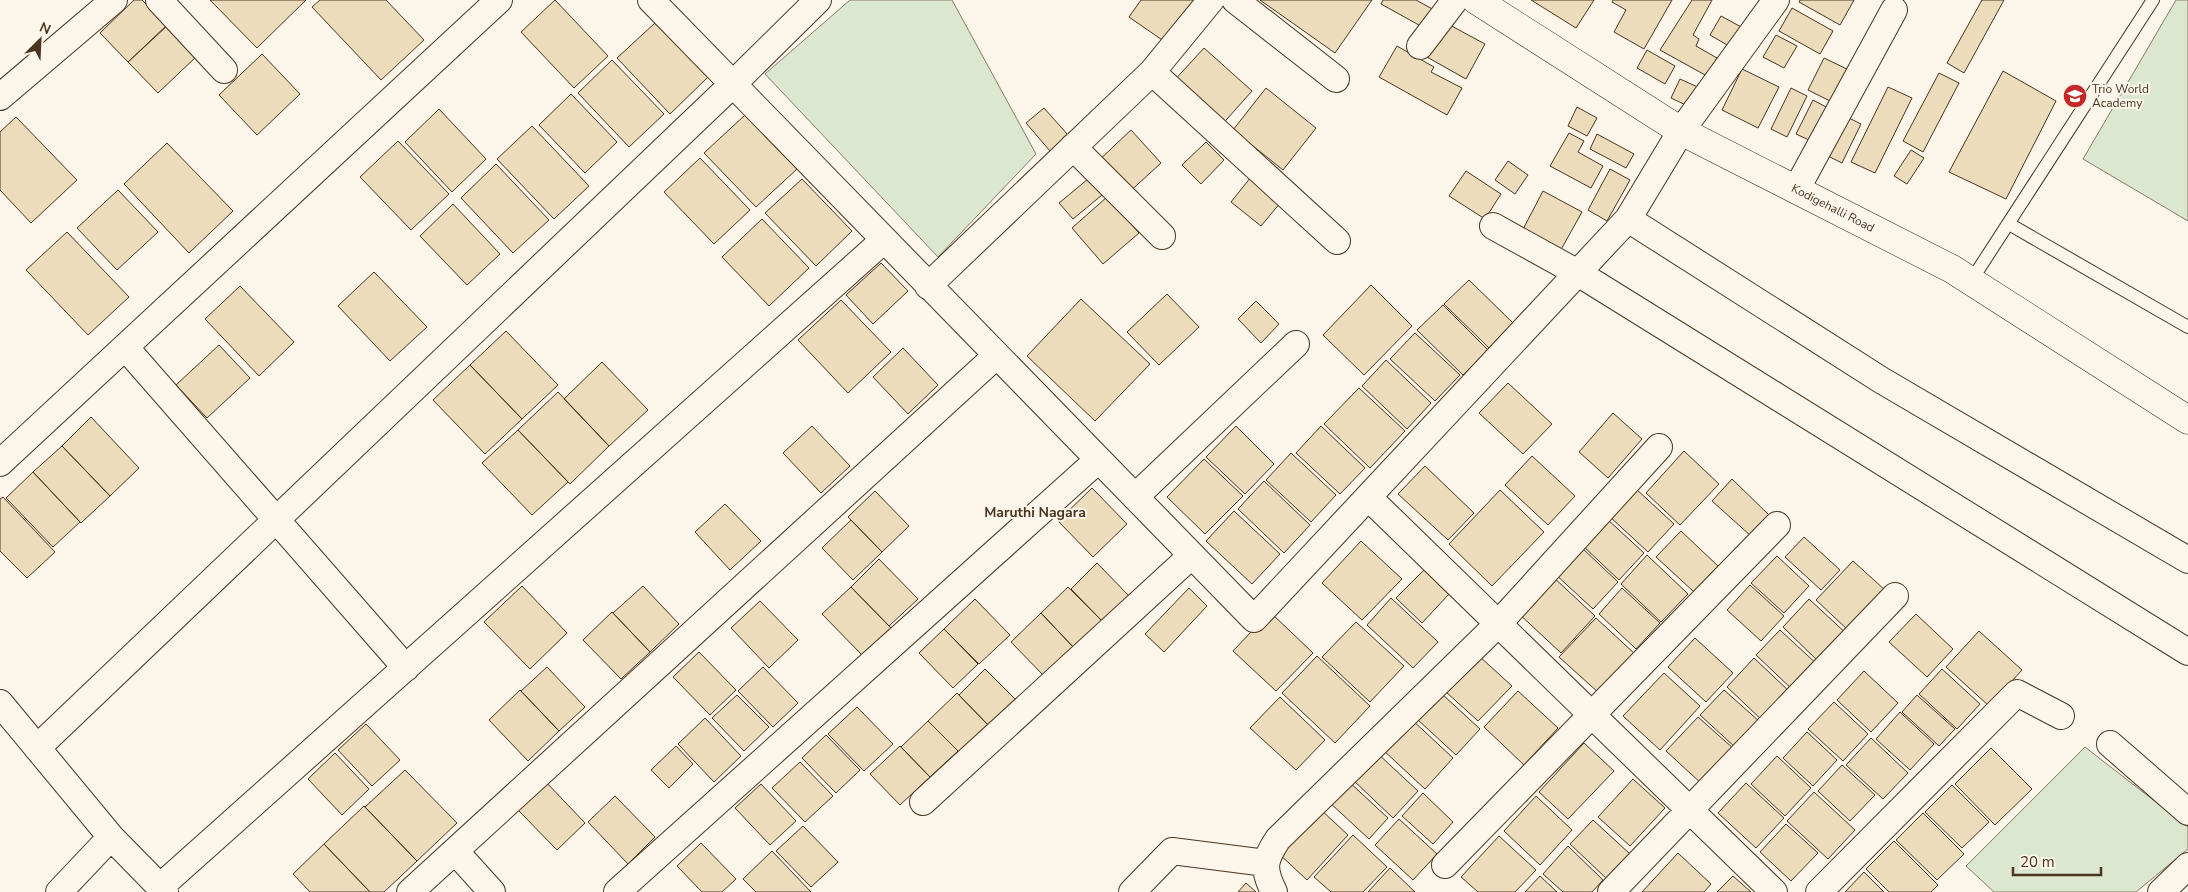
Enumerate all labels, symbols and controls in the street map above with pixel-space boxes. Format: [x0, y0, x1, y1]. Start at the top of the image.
north arrow [15, 15, 65, 65]
text: N [36, 18, 54, 39]
place label: Trio World Academy [2092, 81, 2149, 111]
school or university icon: Trio World Academy [2062, 83, 2088, 109]
street label: Kodigehalli Road [1789, 180, 1877, 236]
district label: Maruthi Nagara [984, 503, 1086, 522]
scale bar [2013, 844, 2100, 876]
text: 20 m [2020, 852, 2055, 872]

